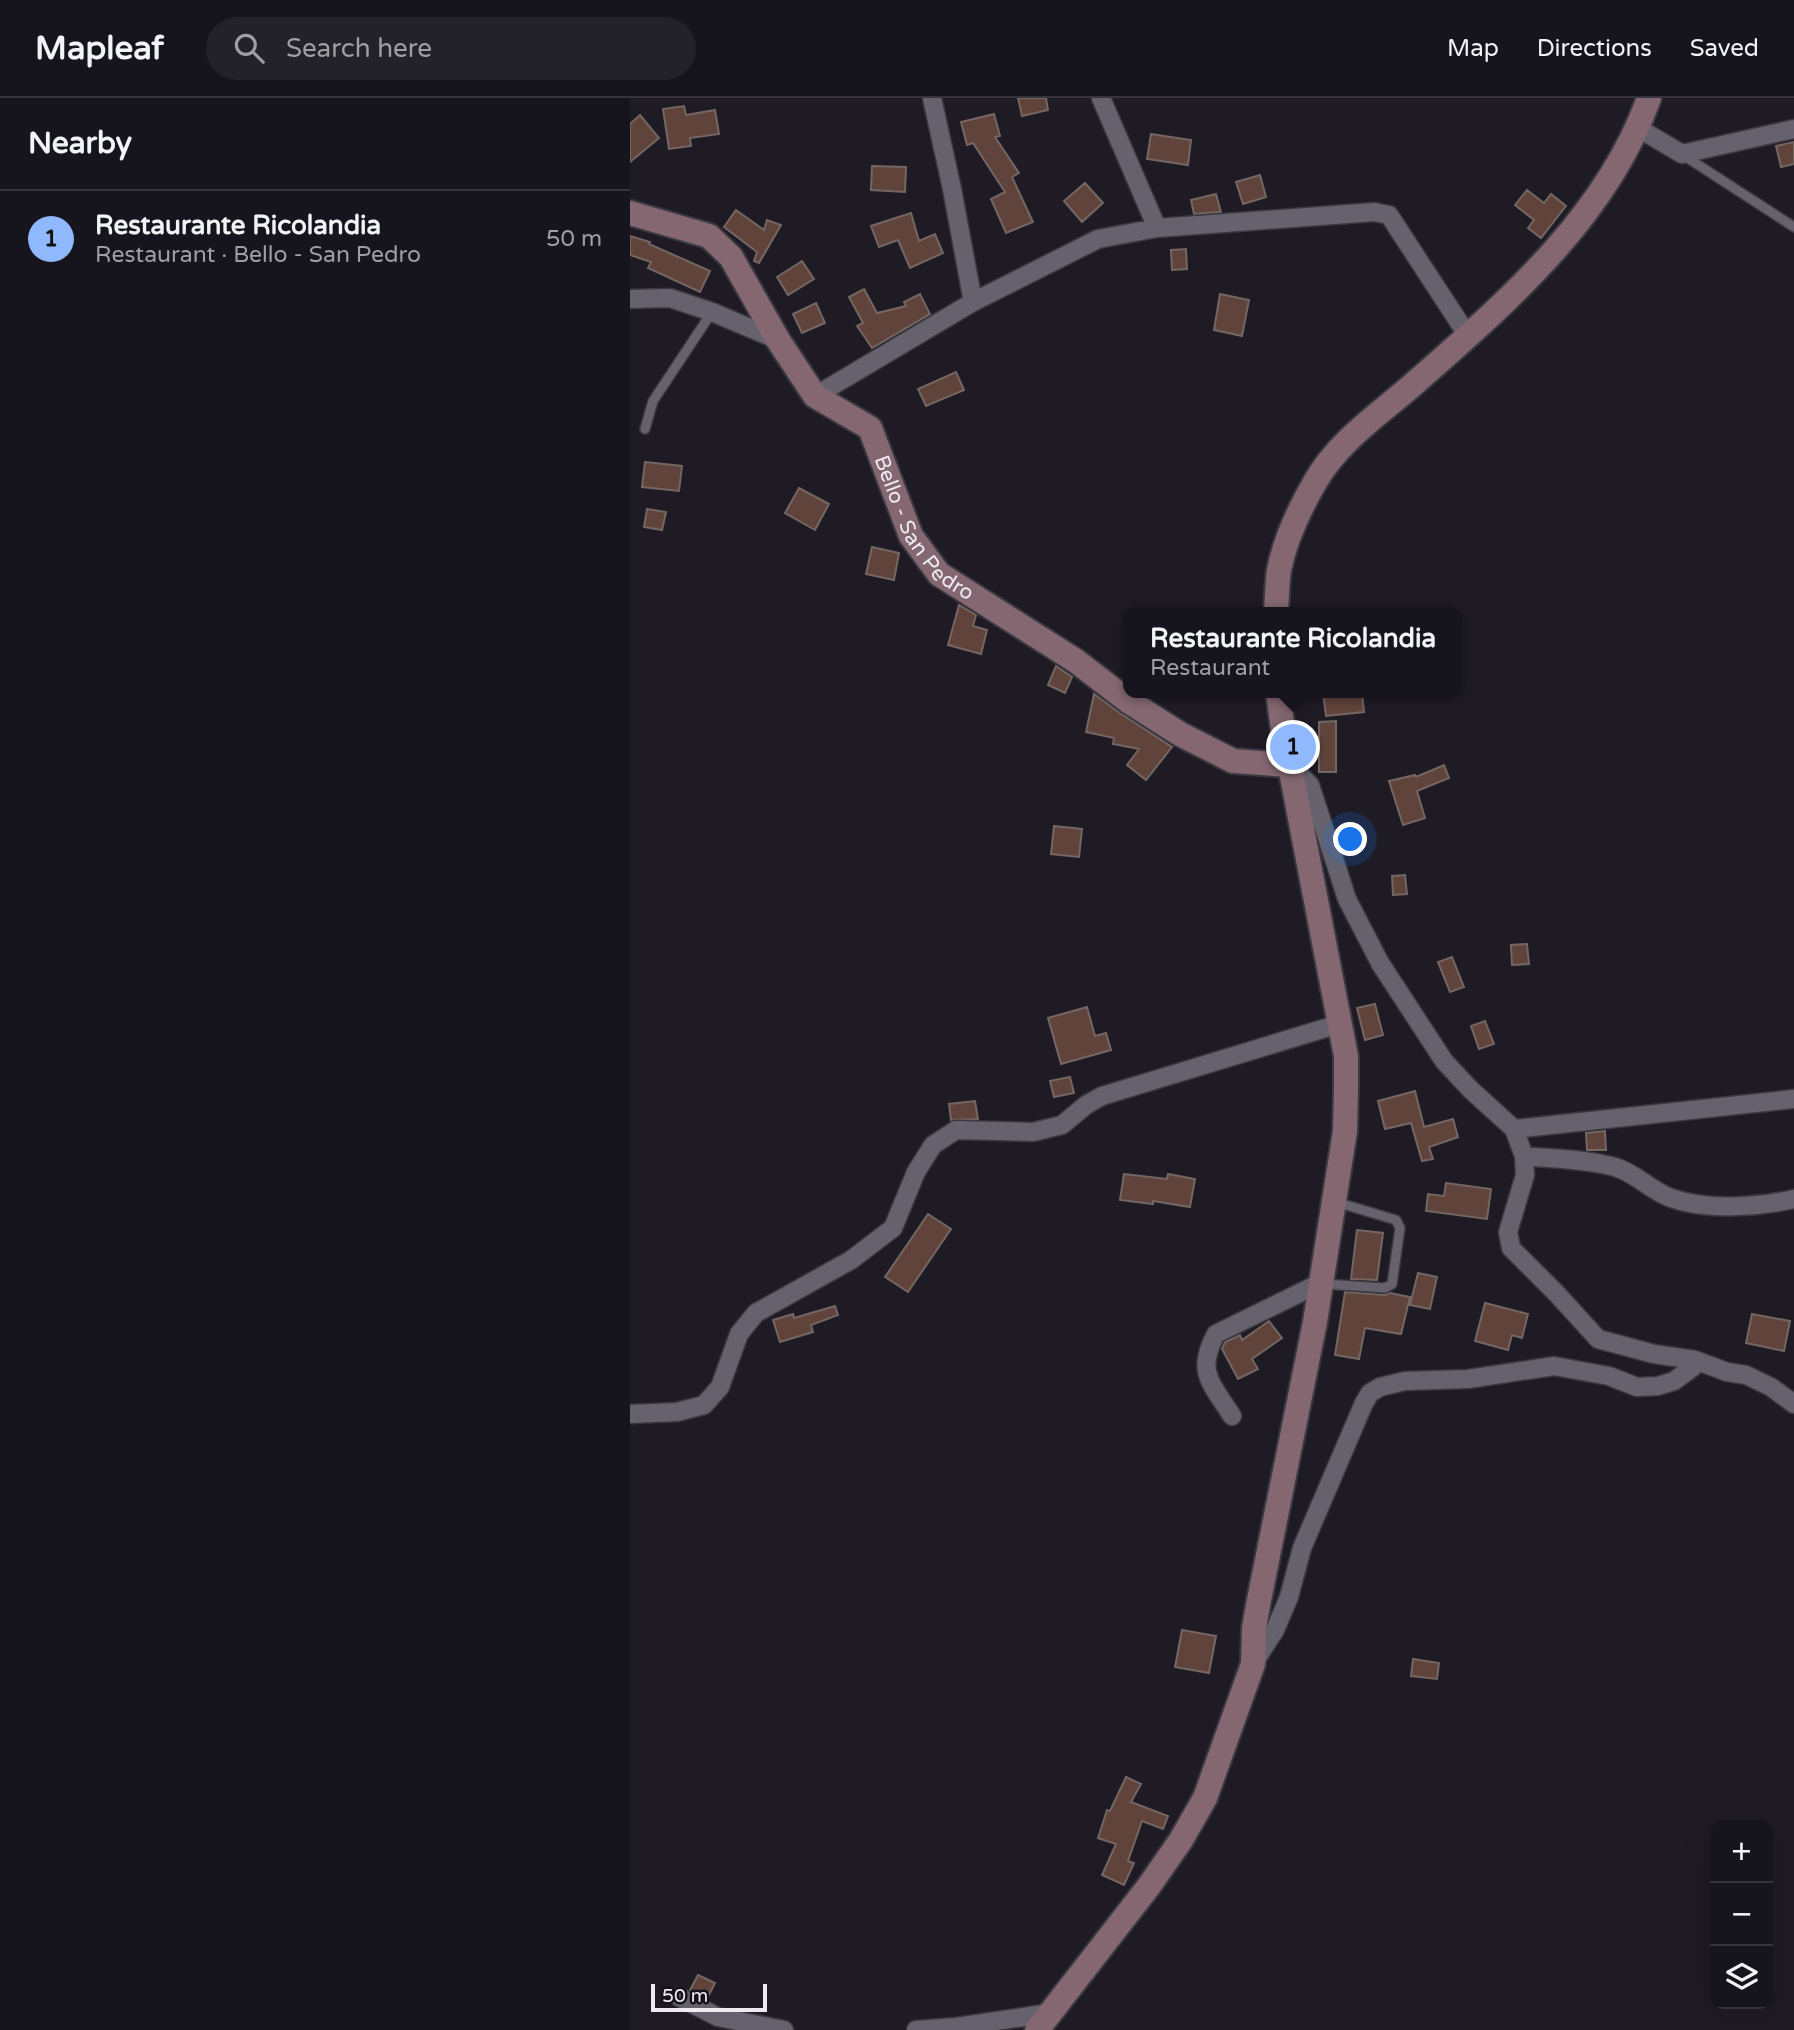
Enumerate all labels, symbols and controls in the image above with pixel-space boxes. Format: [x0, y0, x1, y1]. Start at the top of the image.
search box [206, 17, 696, 80]
text: Mapleaf [35, 29, 164, 68]
icon: search [230, 29, 268, 67]
text: Search here [286, 33, 432, 64]
text: Map [1447, 34, 1499, 63]
text: Directions [1537, 34, 1652, 63]
text: Saved [1690, 34, 1759, 63]
text: Nearby [28, 125, 132, 162]
text: Restaurante Ricolandia [95, 210, 381, 241]
text: 1 [44, 225, 58, 253]
text: 50 m [546, 225, 602, 253]
text: Restaurant · Bello - San Pedro [95, 241, 421, 269]
street label: Bello - San Pedro [869, 452, 979, 606]
popup [1123, 607, 1463, 698]
text: Restaurante Ricolandia [1150, 623, 1436, 654]
text: Restaurant [1150, 654, 1270, 682]
pin: 1 [1270, 721, 1316, 773]
your location [1333, 822, 1367, 856]
map controls [1710, 1820, 1773, 2009]
button: + [1710, 1820, 1773, 1883]
button: − [1710, 1883, 1773, 1946]
button: layers [1710, 1946, 1773, 2009]
scale bar [651, 1981, 766, 2013]
text: 50 m [662, 1985, 708, 2007]

